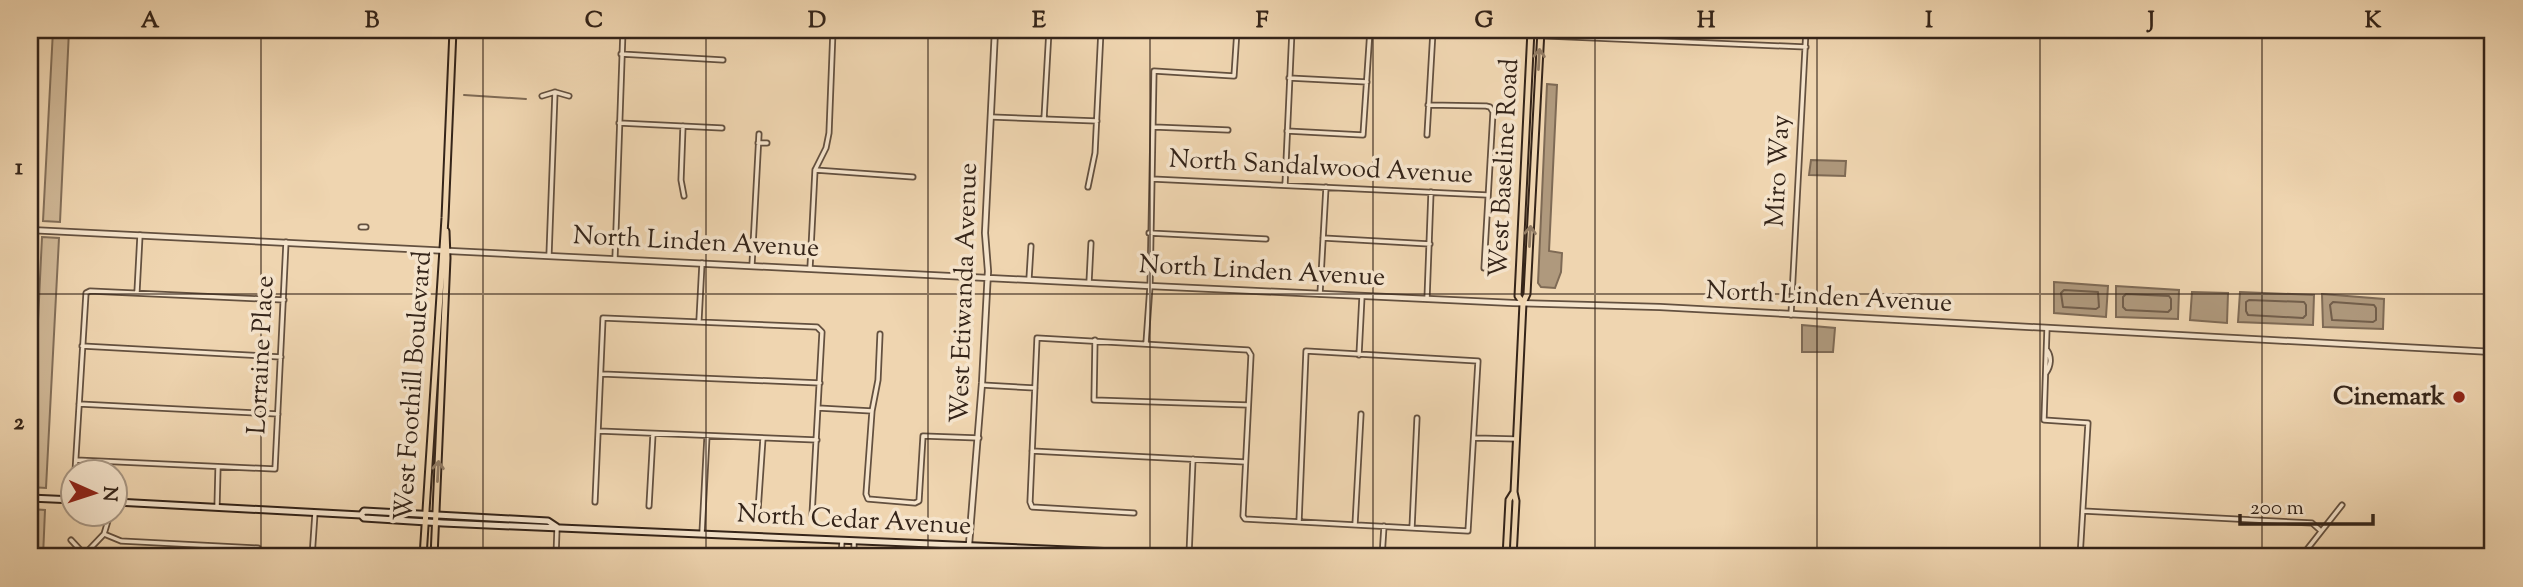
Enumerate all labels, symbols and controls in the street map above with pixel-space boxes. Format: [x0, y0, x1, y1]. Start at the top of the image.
text: A [141, 5, 160, 38]
text: B [365, 5, 380, 38]
text: C [585, 5, 603, 38]
text: D [808, 5, 826, 38]
text: E [1032, 5, 1046, 38]
text: F [1256, 5, 1269, 38]
text: G [1475, 5, 1494, 38]
text: H [1697, 5, 1716, 38]
text: I [1925, 5, 1933, 38]
text: J [2146, 5, 2155, 38]
text: K [2365, 5, 2382, 38]
one-way arrow [1533, 48, 1546, 71]
street label: West Baseline Road [1481, 57, 1529, 279]
street label: Miro Way [1758, 114, 1800, 228]
street label: North Sandalwood Avenue [1168, 142, 1474, 194]
text: 1 [15, 152, 23, 185]
street label: West Etiwanda Avenue [942, 162, 988, 424]
street label: North Linden Avenue [572, 218, 820, 268]
one-way arrow [1523, 225, 1536, 248]
street label: North Linden Avenue [1138, 247, 1386, 297]
street label: West Foothill Boulevard [386, 249, 442, 522]
street label: North Linden Avenue [1705, 273, 1953, 323]
street label: Lorraine Place [239, 275, 285, 435]
place label: Cinemark [2333, 379, 2446, 416]
marker: Cinemark [2451, 389, 2467, 405]
text: 2 [14, 407, 25, 440]
north arrow [60, 458, 130, 528]
one-way arrow [432, 460, 445, 483]
scale bar [2240, 482, 2372, 526]
text: N [95, 485, 122, 502]
text: 200 m [2250, 494, 2304, 524]
street label: North Cedar Avenue [736, 496, 972, 546]

